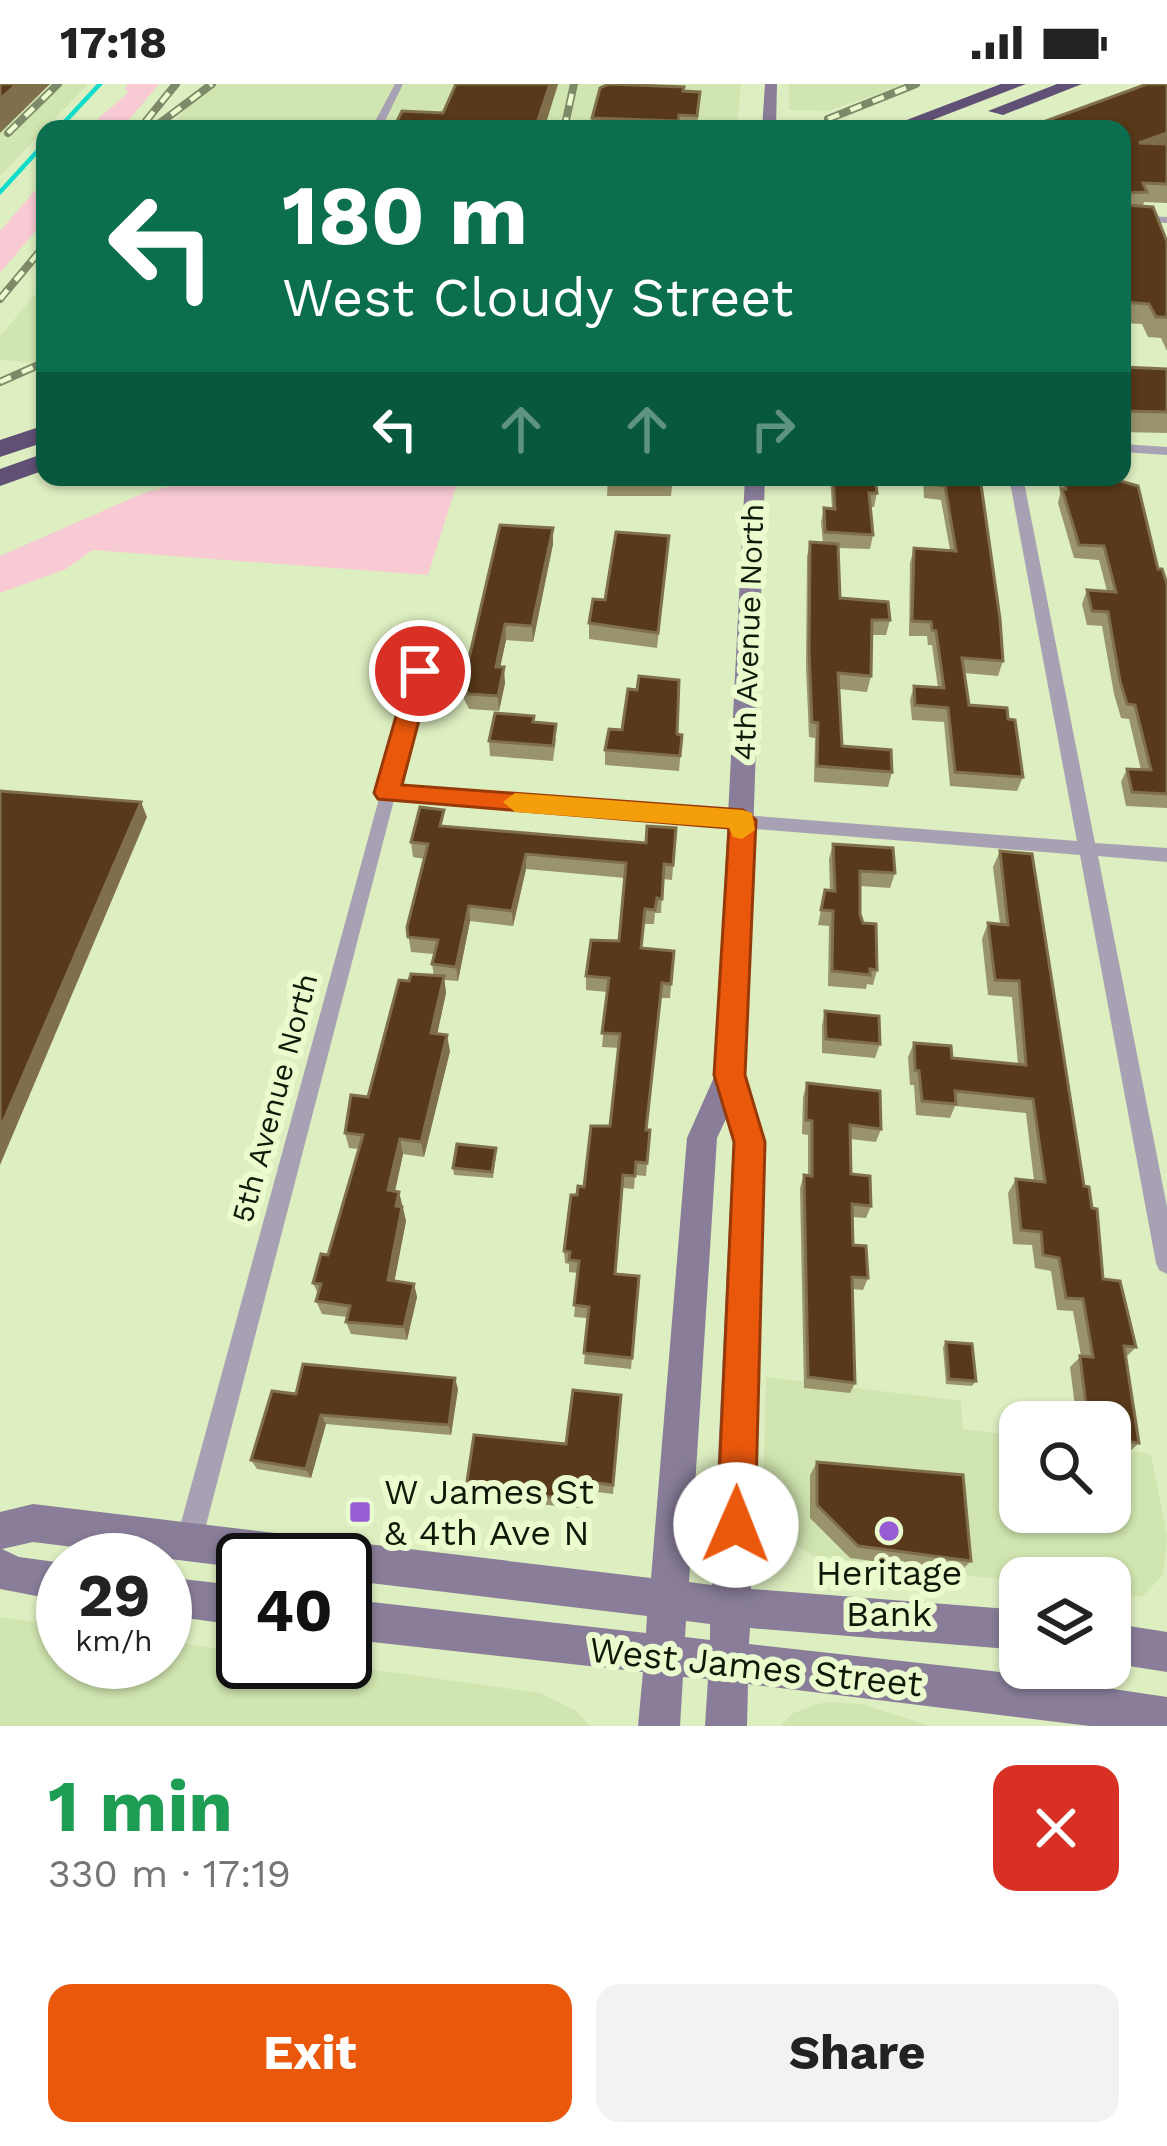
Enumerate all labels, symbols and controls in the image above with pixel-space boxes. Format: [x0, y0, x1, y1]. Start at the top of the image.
text: 17:18 [60, 16, 167, 69]
text: 180 m [282, 166, 528, 264]
icon: left [84, 168, 240, 324]
text: West Cloudy Street [282, 266, 793, 329]
icon: left [362, 396, 428, 462]
icon: ahead [488, 396, 554, 462]
icon: ahead [614, 396, 680, 462]
icon: right [740, 396, 806, 462]
street label: 4th Avenue North [727, 503, 770, 761]
pin [369, 620, 471, 722]
icon: arrive [387, 638, 453, 704]
street label: 5th Avenue North [224, 970, 325, 1226]
map controls [999, 1401, 1131, 1689]
button: search [999, 1401, 1131, 1533]
position arrow [673, 1462, 799, 1588]
place label: W James St & 4th Ave N [384, 1471, 594, 1554]
marker: W James St & 4th Ave N [347, 1499, 373, 1525]
marker: Heritage Bank [876, 1518, 902, 1544]
speed limit sign: 40 [216, 1533, 372, 1689]
place label: Heritage Bank [816, 1552, 962, 1635]
button: layers [999, 1557, 1131, 1689]
text: 29 [78, 1560, 150, 1631]
text: km/h [75, 1623, 153, 1658]
street label: West James Street [587, 1629, 924, 1705]
text: 1 min [48, 1764, 233, 1848]
button: close [993, 1765, 1119, 1891]
text: 330 m · 17:19 [48, 1851, 291, 1896]
button: Exit [48, 1984, 572, 2122]
button: Share [596, 1984, 1119, 2122]

